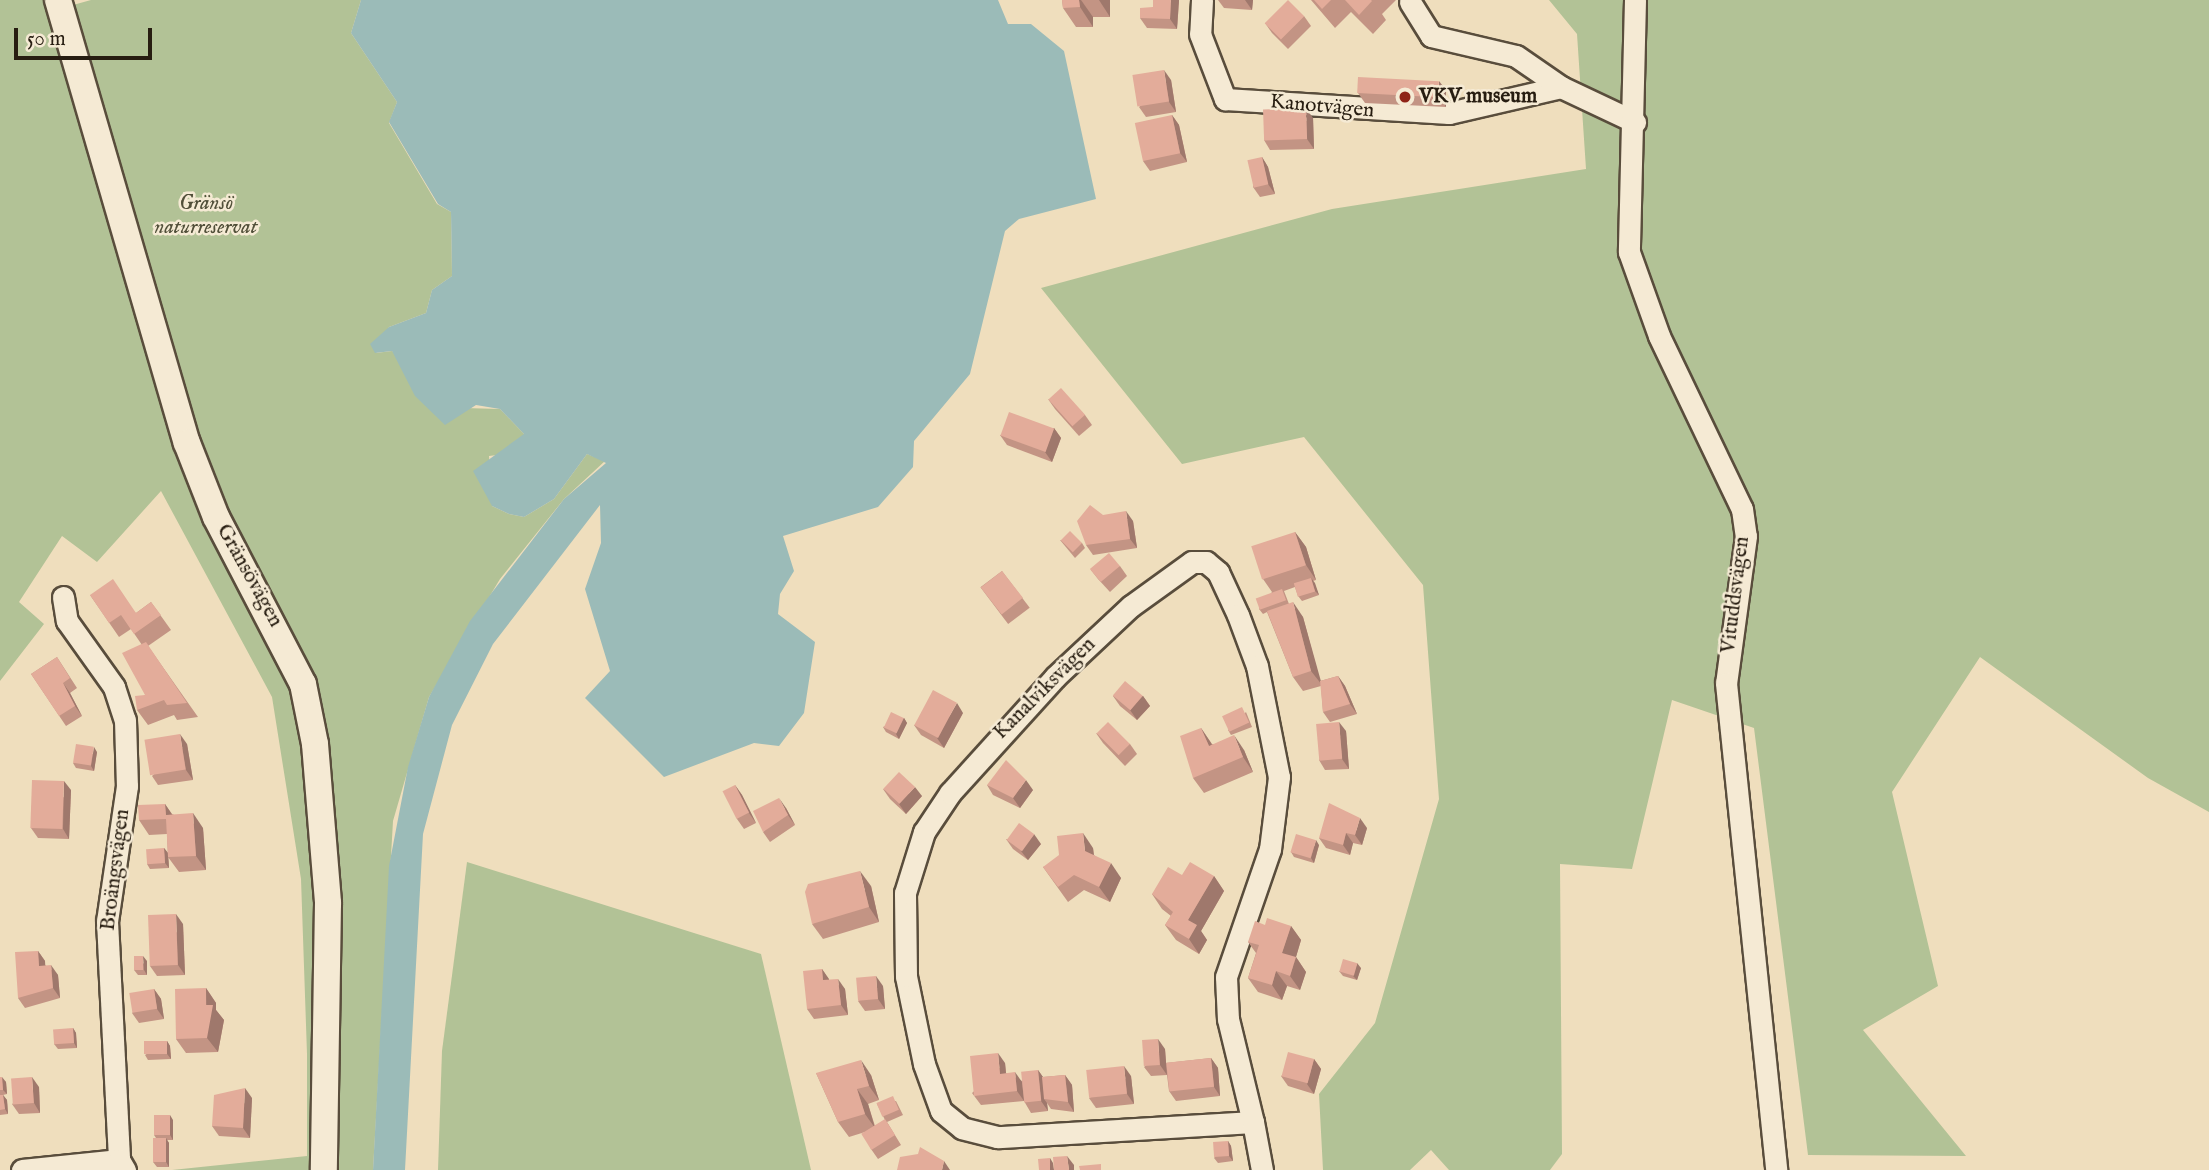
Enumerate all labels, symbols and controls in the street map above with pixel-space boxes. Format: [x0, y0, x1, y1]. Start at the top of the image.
scale bar [18, 14, 156, 58]
text: 50 m [27, 26, 66, 53]
place label: VKV museum [1419, 84, 1537, 110]
marker: VKV museum [1397, 89, 1413, 105]
street label: Kanotvägen [1269, 90, 1375, 124]
park label: Gränsö naturreservat [155, 191, 257, 241]
street label: Gränsövägen [210, 520, 288, 632]
street label: Vituddsvägen [1716, 535, 1756, 655]
street label: Kanalviksvägen [989, 633, 1101, 745]
street label: Broängsvägen [96, 808, 136, 932]

